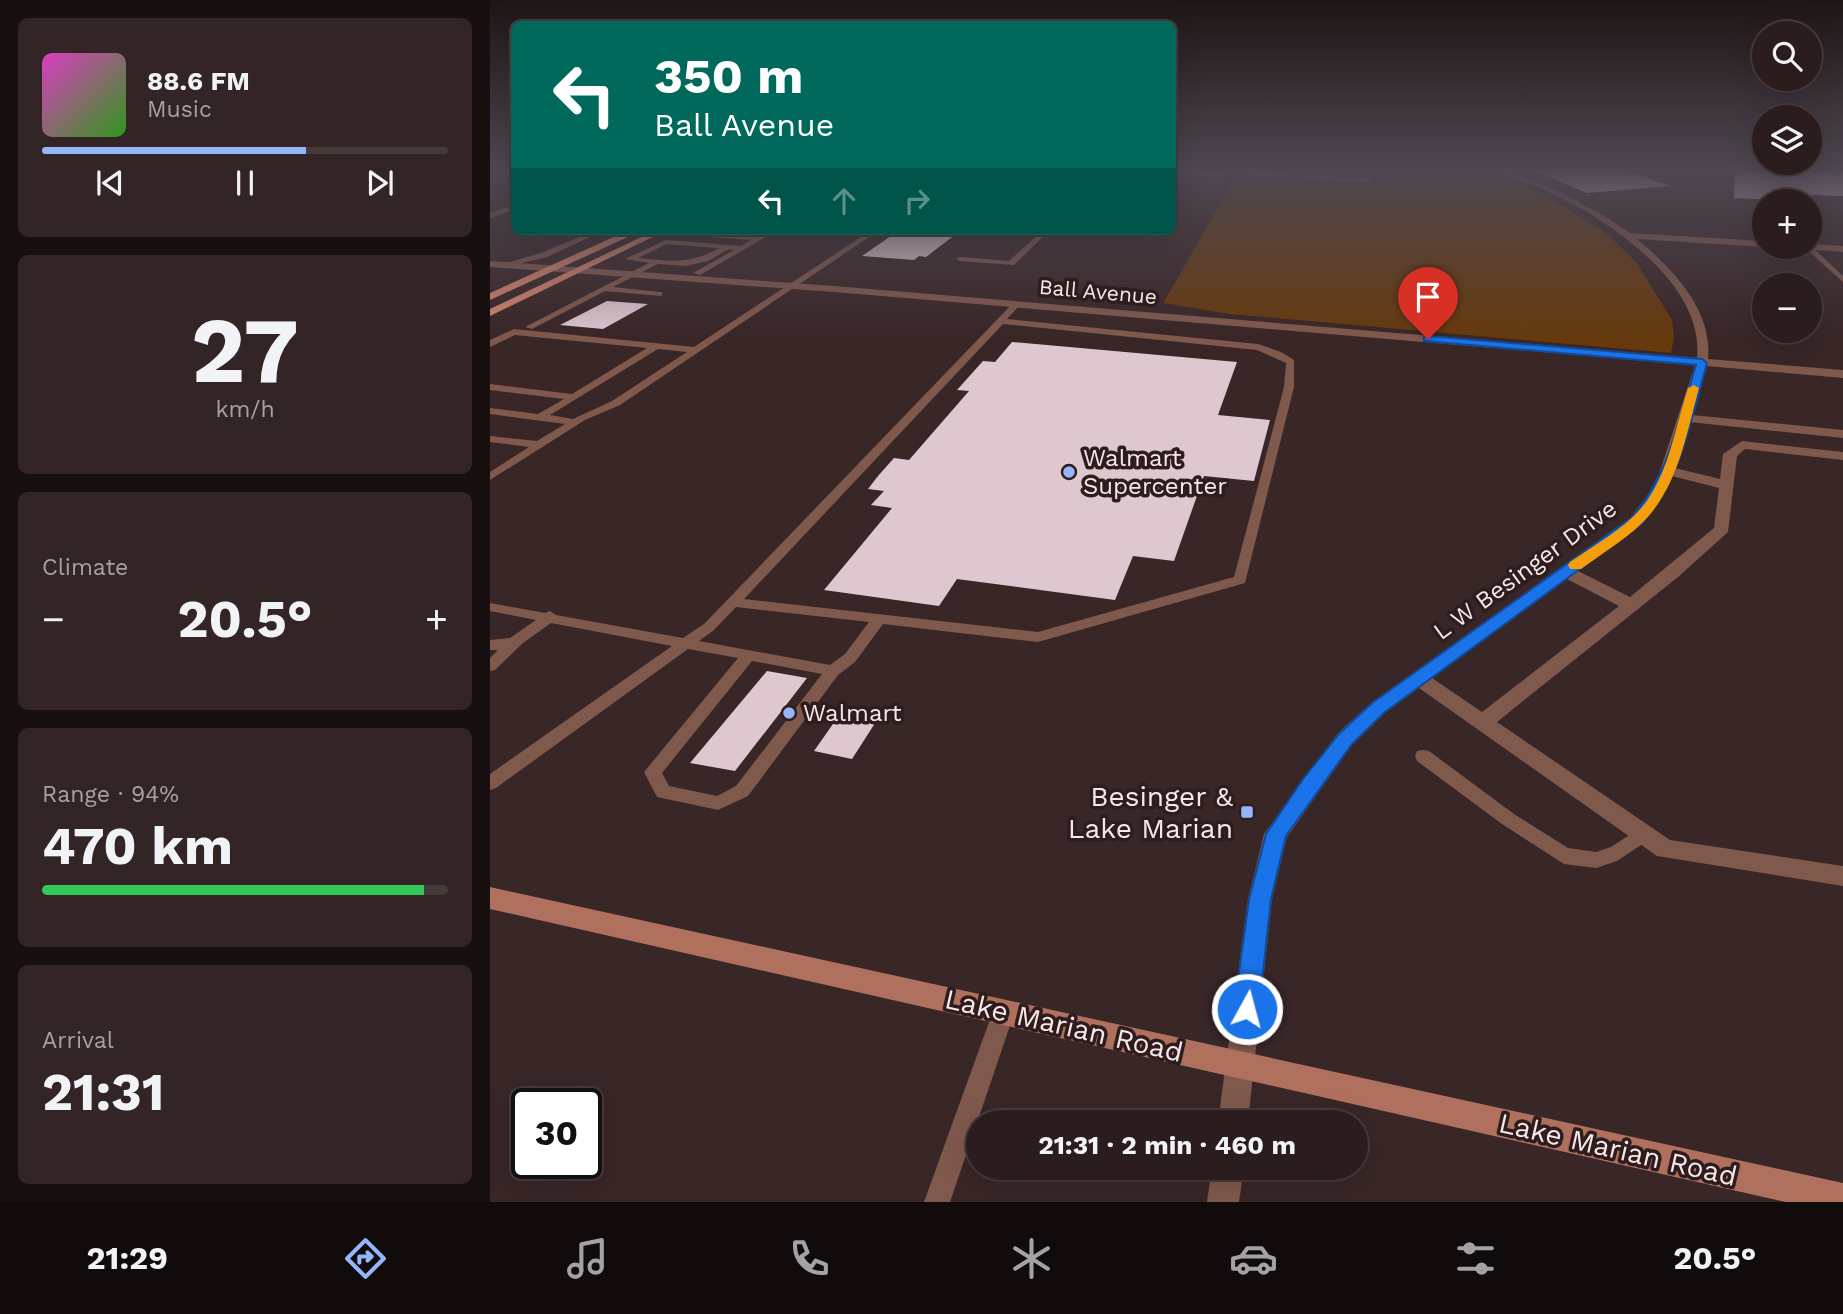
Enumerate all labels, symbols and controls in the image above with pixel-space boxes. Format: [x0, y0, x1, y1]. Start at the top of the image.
map controls [1752, 21, 1822, 343]
button: search [1752, 21, 1822, 91]
text: 350 m [654, 47, 803, 105]
icon: left [539, 49, 630, 140]
text: 88.6 FM [147, 66, 250, 96]
text: Music [147, 96, 212, 123]
button: layers [1752, 105, 1822, 175]
text: Ball Avenue [654, 106, 834, 144]
icon: previous [91, 164, 129, 202]
icon: pause [226, 164, 264, 202]
icon: next [361, 164, 399, 202]
icon: left [752, 182, 790, 220]
icon: ahead [825, 182, 863, 220]
icon: right [898, 182, 936, 220]
button: + [1752, 189, 1822, 259]
pin [1398, 267, 1458, 339]
button: − [1752, 273, 1822, 343]
street label: Ball Avenue [1038, 274, 1158, 309]
icon: arrive [1409, 278, 1447, 316]
text: 27 [191, 297, 299, 404]
text: km/h [215, 396, 275, 423]
place label: Walmart Supercenter [1083, 444, 1227, 500]
marker: Walmart Supercenter [1061, 464, 1077, 480]
street label: L W Besinger Drive [1428, 494, 1622, 646]
text: Climate [42, 554, 128, 581]
text: 20.5° [177, 589, 313, 650]
text: − [42, 597, 65, 641]
text: + [425, 597, 448, 641]
place label: Walmart [803, 699, 902, 727]
marker: Walmart [781, 705, 797, 721]
place label: Besinger & Lake Marian [1068, 780, 1234, 845]
text: Range · 94% [42, 781, 179, 808]
marker: Besinger & Lake Marian [1239, 804, 1255, 820]
text: 470 km [42, 816, 233, 877]
position arrow [1210, 972, 1284, 1046]
street label: Lake Marian Road [942, 982, 1186, 1069]
text: Arrival [42, 1027, 114, 1054]
text: 21:31 [42, 1062, 164, 1123]
speed limit sign: 30 [511, 1088, 602, 1179]
street label: Lake Marian Road [1496, 1106, 1740, 1193]
text: 21:31 · 2 min · 460 m [1038, 1130, 1296, 1160]
icon: directions [341, 1234, 390, 1283]
icon: music [563, 1234, 612, 1283]
icon: phone [785, 1234, 834, 1283]
icon: climate [1007, 1234, 1056, 1283]
icon: car [1229, 1234, 1278, 1283]
icon: filters [1451, 1234, 1500, 1283]
text: 21:29 [87, 1239, 168, 1277]
text: 20.5° [1673, 1239, 1756, 1277]

